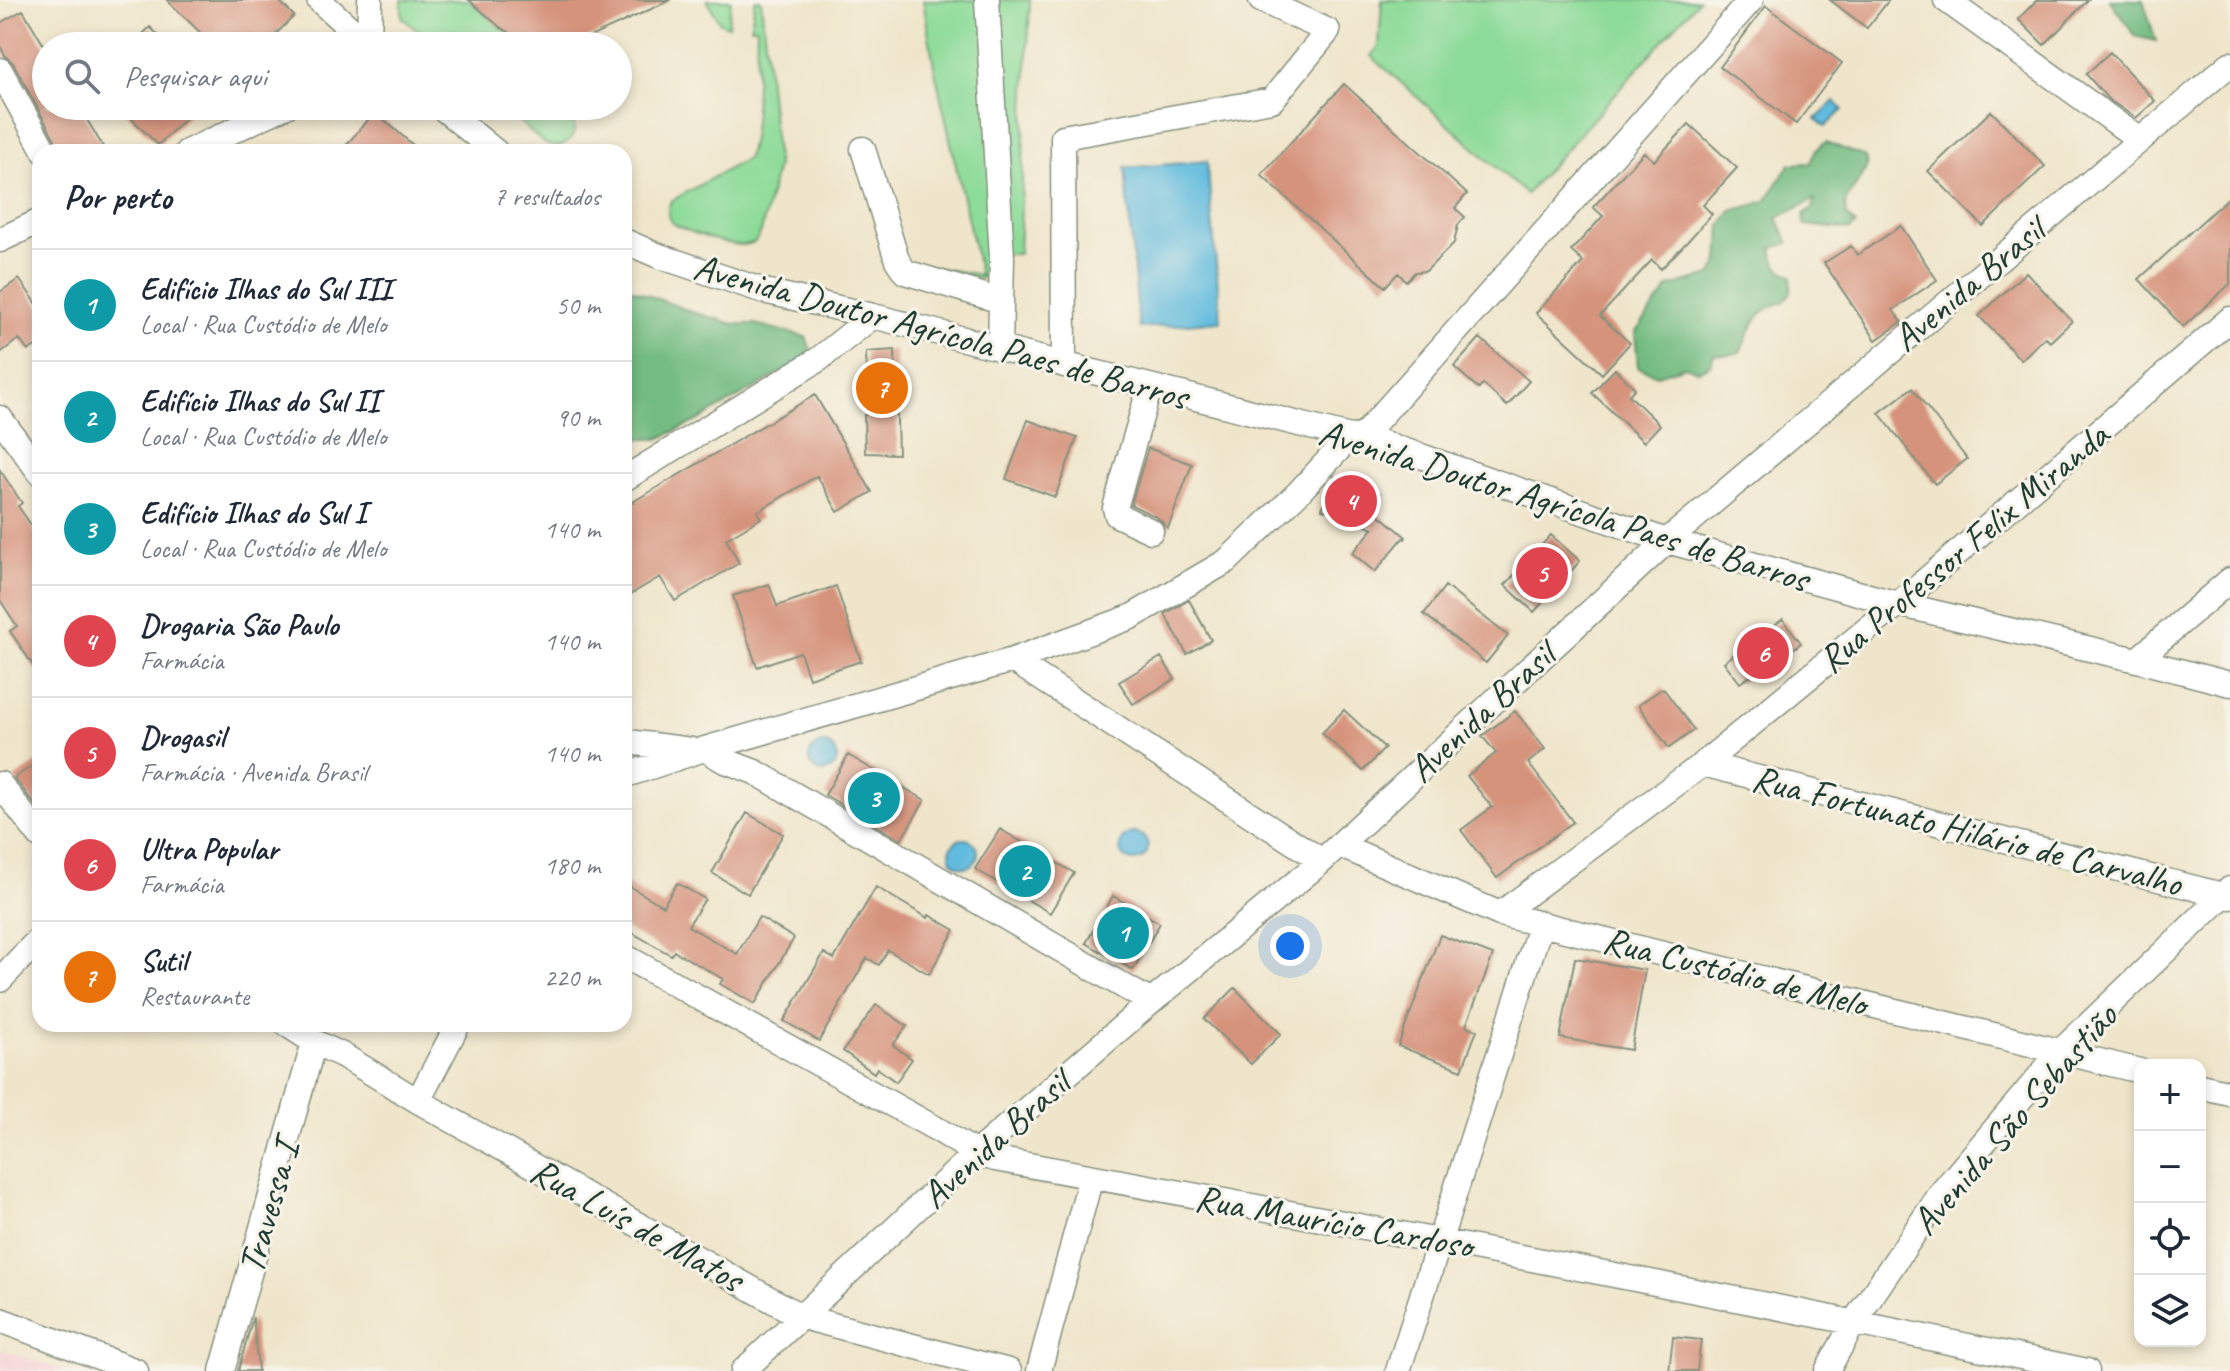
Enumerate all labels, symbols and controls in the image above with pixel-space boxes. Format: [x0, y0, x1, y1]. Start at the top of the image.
search box [32, 32, 632, 120]
icon: search [60, 54, 104, 98]
text: Pesquisar aqui [124, 57, 267, 95]
text: Por perto [64, 175, 172, 218]
text: 7 resultados [494, 180, 600, 213]
street label: Avenida Brasil [1883, 203, 2059, 362]
street label: Avenida Doutor Agrícola Paes de Barros [689, 243, 1197, 421]
text: Edifício Ilhas do Sul III [140, 270, 391, 308]
text: 1 [84, 289, 96, 322]
text: 50 m [556, 289, 600, 322]
text: Local · Rua Custódio de Melo [140, 308, 386, 341]
pin: 7 [856, 358, 908, 418]
text: Edifício Ilhas do Sul II [140, 382, 379, 420]
text: 2 [84, 401, 96, 434]
text: 90 m [556, 401, 600, 434]
street label: Avenida Doutor Agrícola Paes de Barros [1313, 409, 1818, 604]
street label: Rua Professor Felix Miranda [1808, 410, 2120, 683]
text: Local · Rua Custódio de Melo [140, 420, 386, 453]
pin: 4 [1325, 471, 1377, 531]
text: Edifício Ilhas do Sul I [140, 494, 366, 532]
text: 3 [84, 513, 96, 546]
text: 140 m [544, 513, 600, 546]
text: Local · Rua Custódio de Melo [140, 532, 386, 565]
pin: 5 [1516, 543, 1568, 603]
text: Drogaria São Paulo [140, 606, 338, 644]
pin: 6 [1737, 623, 1789, 683]
text: 4 [84, 625, 96, 658]
text: 140 m [544, 625, 600, 658]
street label: Avenida Brasil [1398, 628, 1569, 792]
text: Farmácia [140, 644, 224, 677]
text: Drogasil [140, 718, 225, 756]
text: 5 [84, 737, 96, 770]
text: 140 m [544, 737, 600, 770]
street label: Rua Fortunato Hilário de Carvalho [1747, 754, 2188, 907]
text: Farmácia · Avenida Brasil [140, 756, 367, 789]
pin: 3 [848, 768, 900, 828]
text: Ultra Popular [140, 830, 278, 868]
pin: 2 [999, 841, 1051, 901]
text: 6 [84, 849, 96, 882]
text: 180 m [544, 849, 600, 882]
text: Farmácia [140, 868, 224, 901]
pin: 1 [1097, 903, 1149, 963]
street label: Rua Custódio de Melo [1598, 916, 1875, 1028]
your location [1270, 926, 1310, 966]
text: Sutil [140, 942, 187, 980]
text: 7 [84, 961, 96, 994]
text: 220 m [544, 961, 600, 994]
text: Restaurante [140, 980, 249, 1013]
street label: Avenida São Sebastião [1901, 992, 2129, 1245]
street label: Avenida Brasil [911, 1056, 1084, 1218]
map controls [2134, 1059, 2206, 1347]
button: + [2134, 1059, 2206, 1131]
street label: Travessa I [227, 1128, 312, 1279]
button: − [2134, 1131, 2206, 1203]
street label: Rua Luís de Matos [522, 1147, 755, 1304]
street label: Rua Maurício Cardoso [1192, 1174, 1480, 1270]
button: locate [2134, 1203, 2206, 1275]
button: layers [2134, 1275, 2206, 1347]

